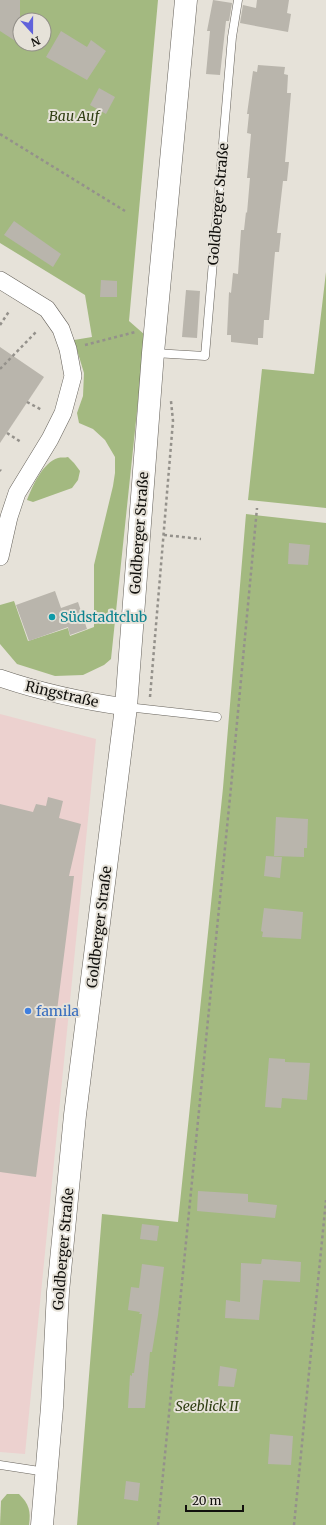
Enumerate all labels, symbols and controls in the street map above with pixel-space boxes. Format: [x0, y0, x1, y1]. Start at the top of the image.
north arrow [12, 12, 52, 52]
text: N [29, 33, 42, 50]
park label: Bau Auf [49, 107, 101, 125]
street label: Goldberger Straße [204, 142, 232, 266]
street label: Goldberger Straße [126, 471, 152, 595]
place label: Südstadtclub [60, 608, 147, 626]
marker: Südstadtclub [47, 612, 57, 622]
street label: Ringstraße [24, 677, 100, 711]
street label: Goldberger Straße [83, 865, 115, 989]
place label: famila [36, 1002, 80, 1020]
marker: famila [23, 1006, 33, 1016]
street label: Goldberger Straße [49, 1187, 77, 1311]
park label: Seeblick II [175, 1397, 239, 1415]
scale bar [186, 1487, 243, 1513]
text: 20 m [192, 1493, 221, 1508]

